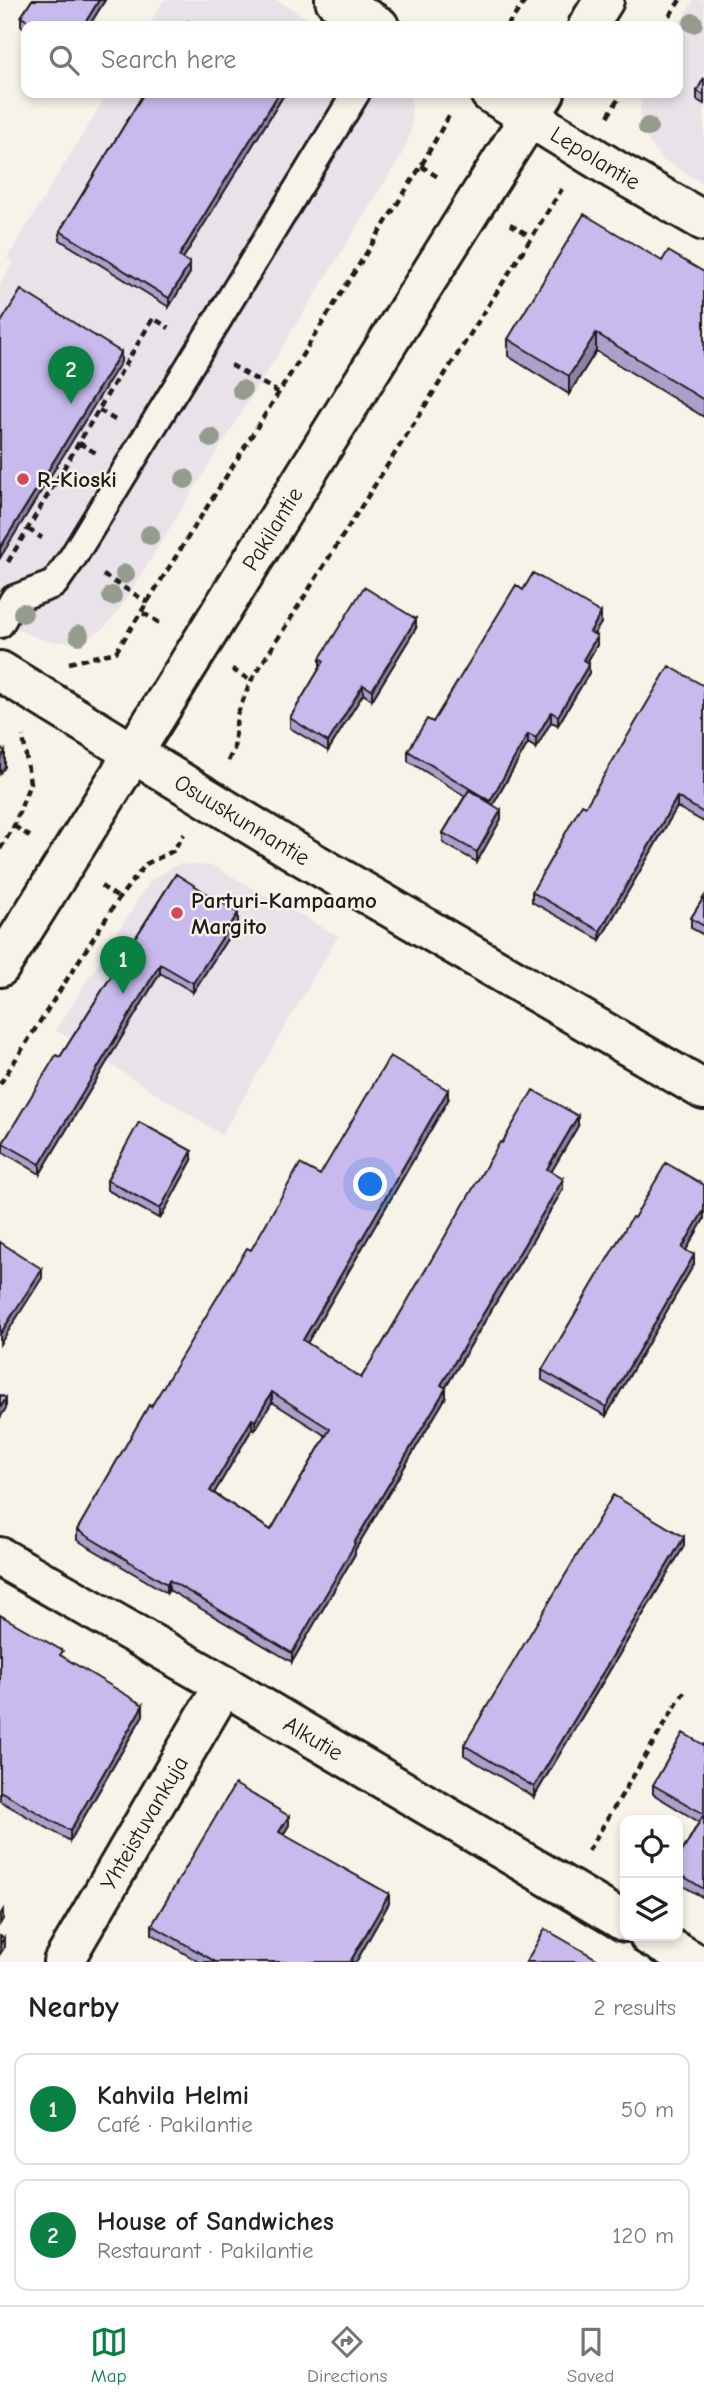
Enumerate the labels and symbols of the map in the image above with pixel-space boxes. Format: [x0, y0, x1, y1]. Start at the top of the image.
street label: Lepolantie [546, 120, 645, 195]
pin: 2 [48, 346, 94, 404]
place label: R-Kioski [37, 466, 117, 493]
marker: R-Kioski [15, 471, 31, 487]
street label: Pakilantie [236, 482, 308, 575]
street label: Osuuskunnantie [170, 768, 315, 871]
place label: Parturi-Kampaamo Margito [191, 887, 377, 940]
marker: Parturi-Kampaamo Margito [169, 905, 185, 921]
pin: 1 [100, 936, 146, 994]
your location [353, 1167, 387, 1201]
street label: Alkutie [279, 1710, 348, 1766]
street label: Yhteistuvankuja [94, 1751, 193, 1895]

